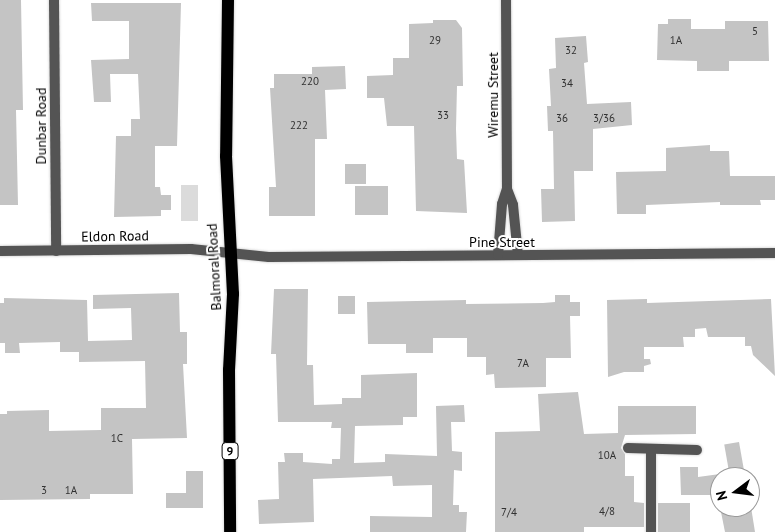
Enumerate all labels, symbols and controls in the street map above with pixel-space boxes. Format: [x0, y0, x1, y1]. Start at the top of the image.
house number: 5 [752, 24, 758, 38]
house number: 29 [429, 33, 441, 47]
house number: 1A [670, 33, 682, 47]
house number: 32 [565, 43, 577, 57]
street label: Wiremu Street [485, 52, 501, 138]
house number: 220 [301, 74, 319, 88]
house number: 34 [561, 76, 573, 90]
street label: Dunbar Road [33, 88, 49, 164]
house number: 33 [437, 108, 449, 122]
house number: 36 [556, 111, 568, 125]
house number: 3/36 [593, 111, 615, 125]
house number: 222 [290, 118, 308, 132]
street label: Balmoral Road [203, 223, 225, 311]
street label: Eldon Road [81, 227, 149, 245]
street label: Pine Street [469, 234, 535, 250]
house number: 7A [517, 356, 529, 370]
house number: 1C [111, 431, 123, 445]
road number: 9 [221, 442, 239, 461]
house number: 10A [598, 448, 616, 462]
north arrow [710, 467, 760, 517]
house number: 3 [41, 483, 47, 497]
house number: 1A [65, 483, 77, 497]
text: N [712, 489, 731, 502]
house number: 4/8 [599, 504, 615, 518]
house number: 7/4 [501, 505, 517, 519]

